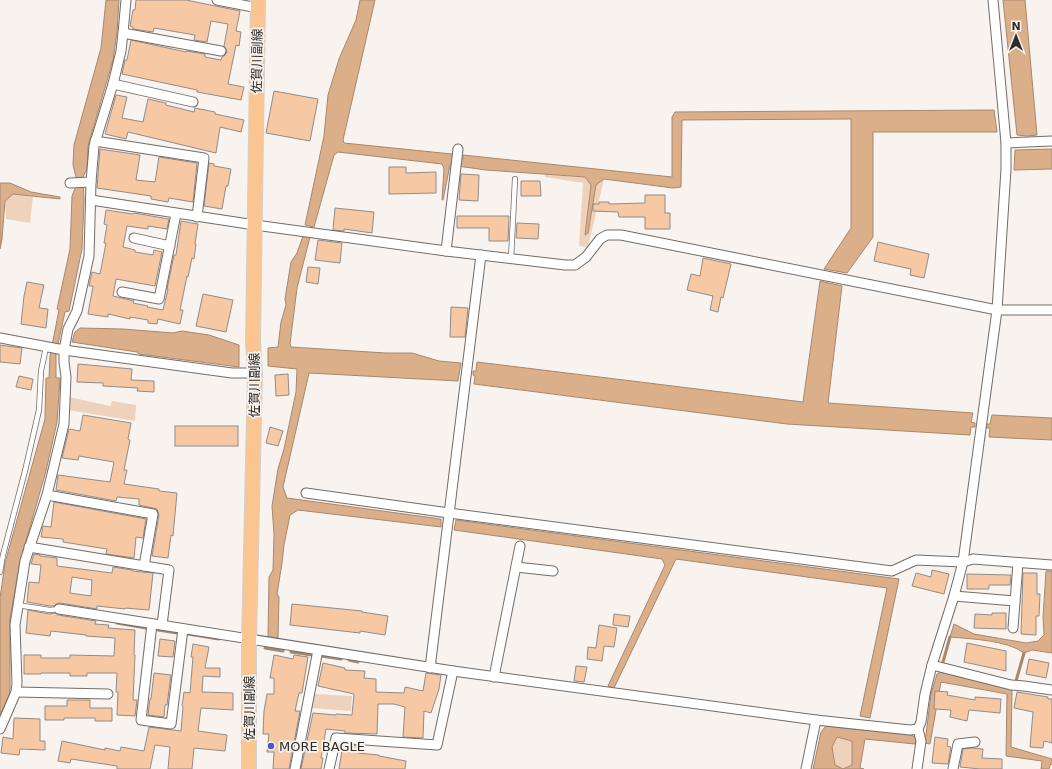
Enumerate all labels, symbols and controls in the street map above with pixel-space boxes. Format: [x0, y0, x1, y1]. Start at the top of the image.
north arrow [996, 16, 1036, 56]
text: N [1011, 20, 1021, 33]
street label: 佐賀川副線 [249, 28, 265, 94]
street label: 佐賀川副線 [247, 352, 262, 418]
street label: 佐賀川副線 [242, 675, 257, 741]
place label: MORE BAGLE [279, 739, 365, 754]
marker: MORE BAGLE [266, 741, 276, 751]

